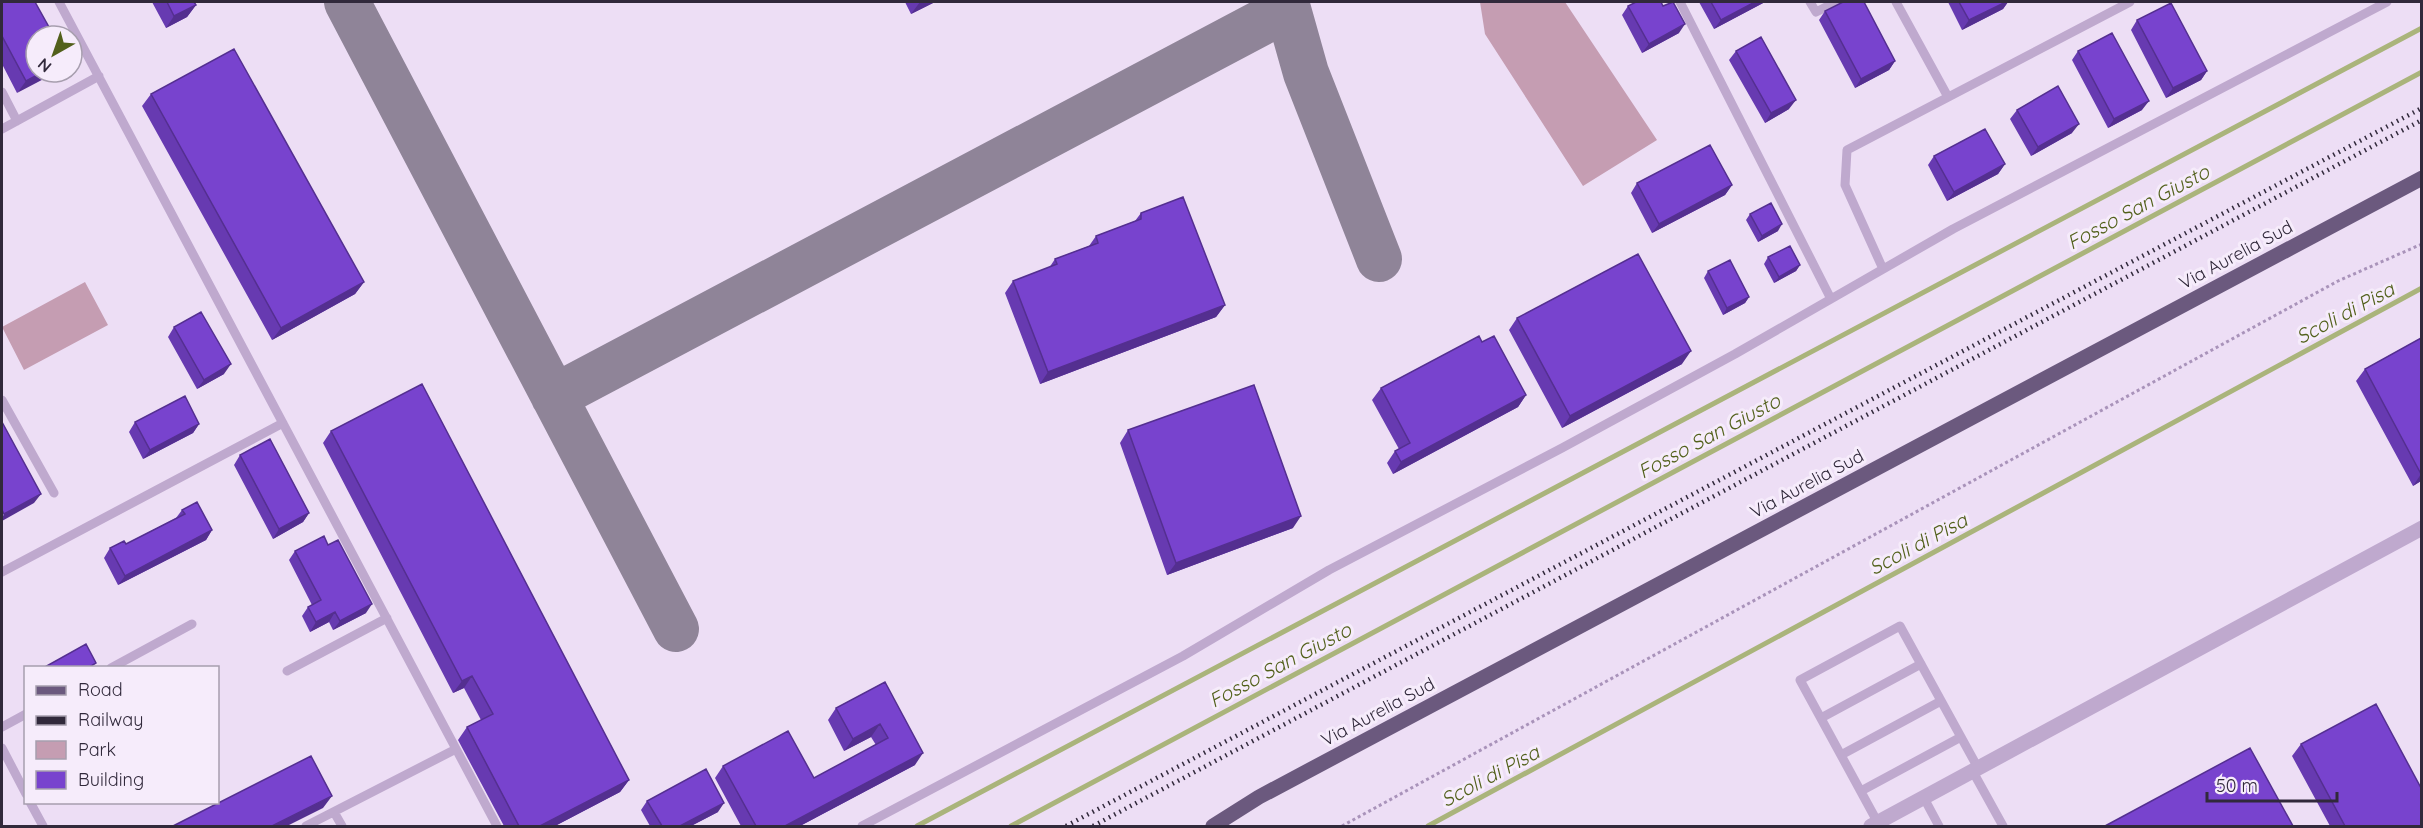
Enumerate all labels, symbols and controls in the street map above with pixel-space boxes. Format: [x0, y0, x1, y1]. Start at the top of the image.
north arrow [24, 24, 84, 84]
text: N [33, 54, 55, 77]
water label: Fosso San Giusto [2062, 158, 2214, 255]
street label: Via Aurelia Sud [2175, 215, 2296, 294]
water label: Scoli di Pisa [2291, 275, 2400, 349]
water label: Fosso San Giusto [1633, 387, 1785, 484]
street label: Via Aurelia Sud [1746, 444, 1867, 523]
water label: Scoli di Pisa [1864, 506, 1973, 580]
water label: Fosso San Giusto [1204, 616, 1356, 713]
legend [24, 666, 219, 804]
street label: Via Aurelia Sud [1317, 672, 1438, 751]
text: Road [78, 678, 123, 701]
text: Railway [78, 708, 144, 731]
text: Park [78, 738, 116, 761]
water label: Scoli di Pisa [1436, 738, 1545, 812]
scale bar [2207, 765, 2338, 803]
text: Building [78, 768, 144, 791]
text: 50 m [2216, 774, 2258, 797]

